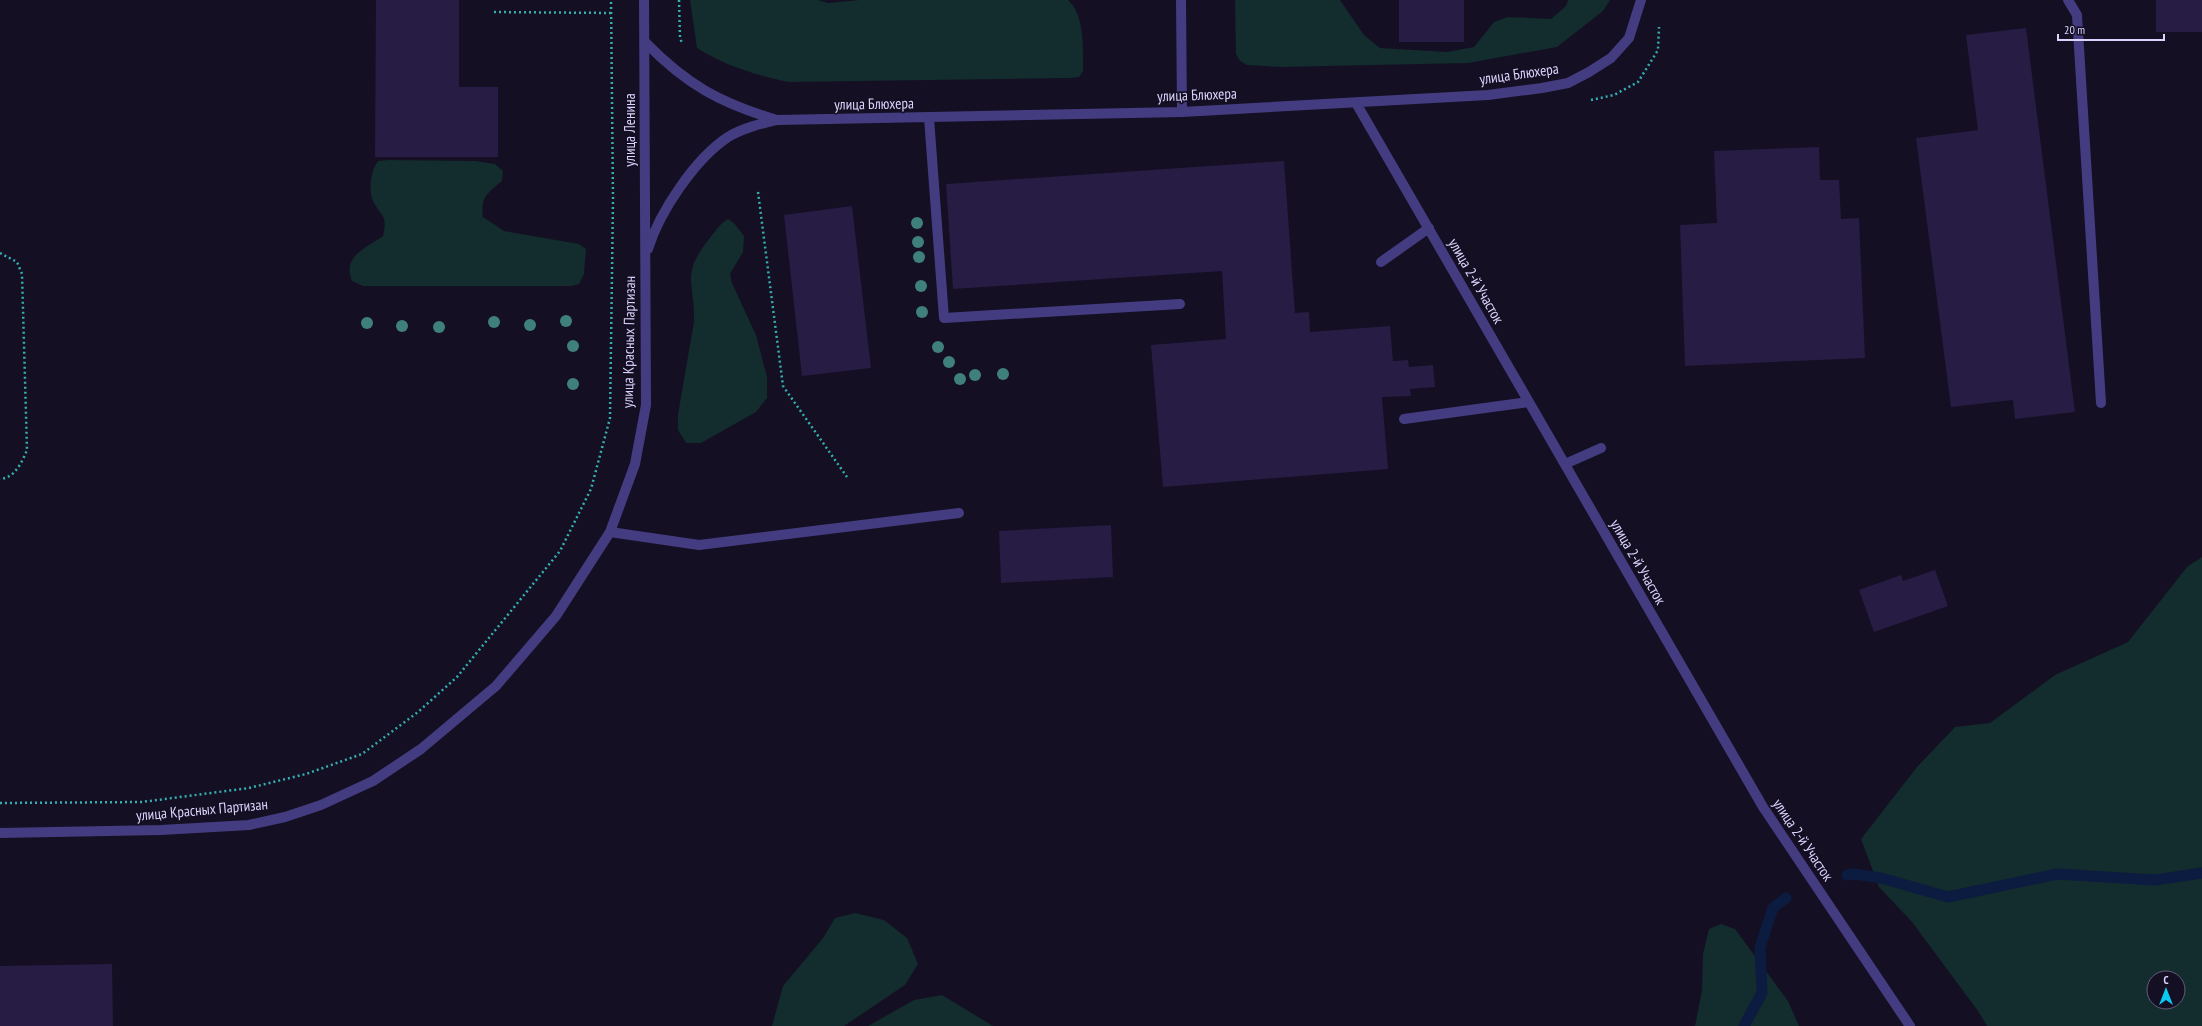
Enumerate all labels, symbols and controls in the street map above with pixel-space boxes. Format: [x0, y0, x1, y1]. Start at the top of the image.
scale bar [2058, 16, 2164, 42]
text: 20 m [2064, 22, 2085, 37]
street label: улица Блюхера [1478, 59, 1560, 88]
street label: улица Блюхера [1157, 84, 1237, 105]
street label: улица Ленина [620, 93, 639, 167]
street label: улица Блюхера [834, 93, 914, 114]
street label: улица 2-й Участок [1444, 235, 1509, 327]
street label: улица Красных Партизан [618, 276, 639, 408]
street label: улица 2-й Участок [1606, 516, 1671, 608]
street label: улица Красных Партизан [135, 794, 269, 825]
street label: улица 2-й Участок [1769, 795, 1838, 885]
north arrow [2146, 970, 2186, 1010]
text: С [2163, 973, 2169, 987]

